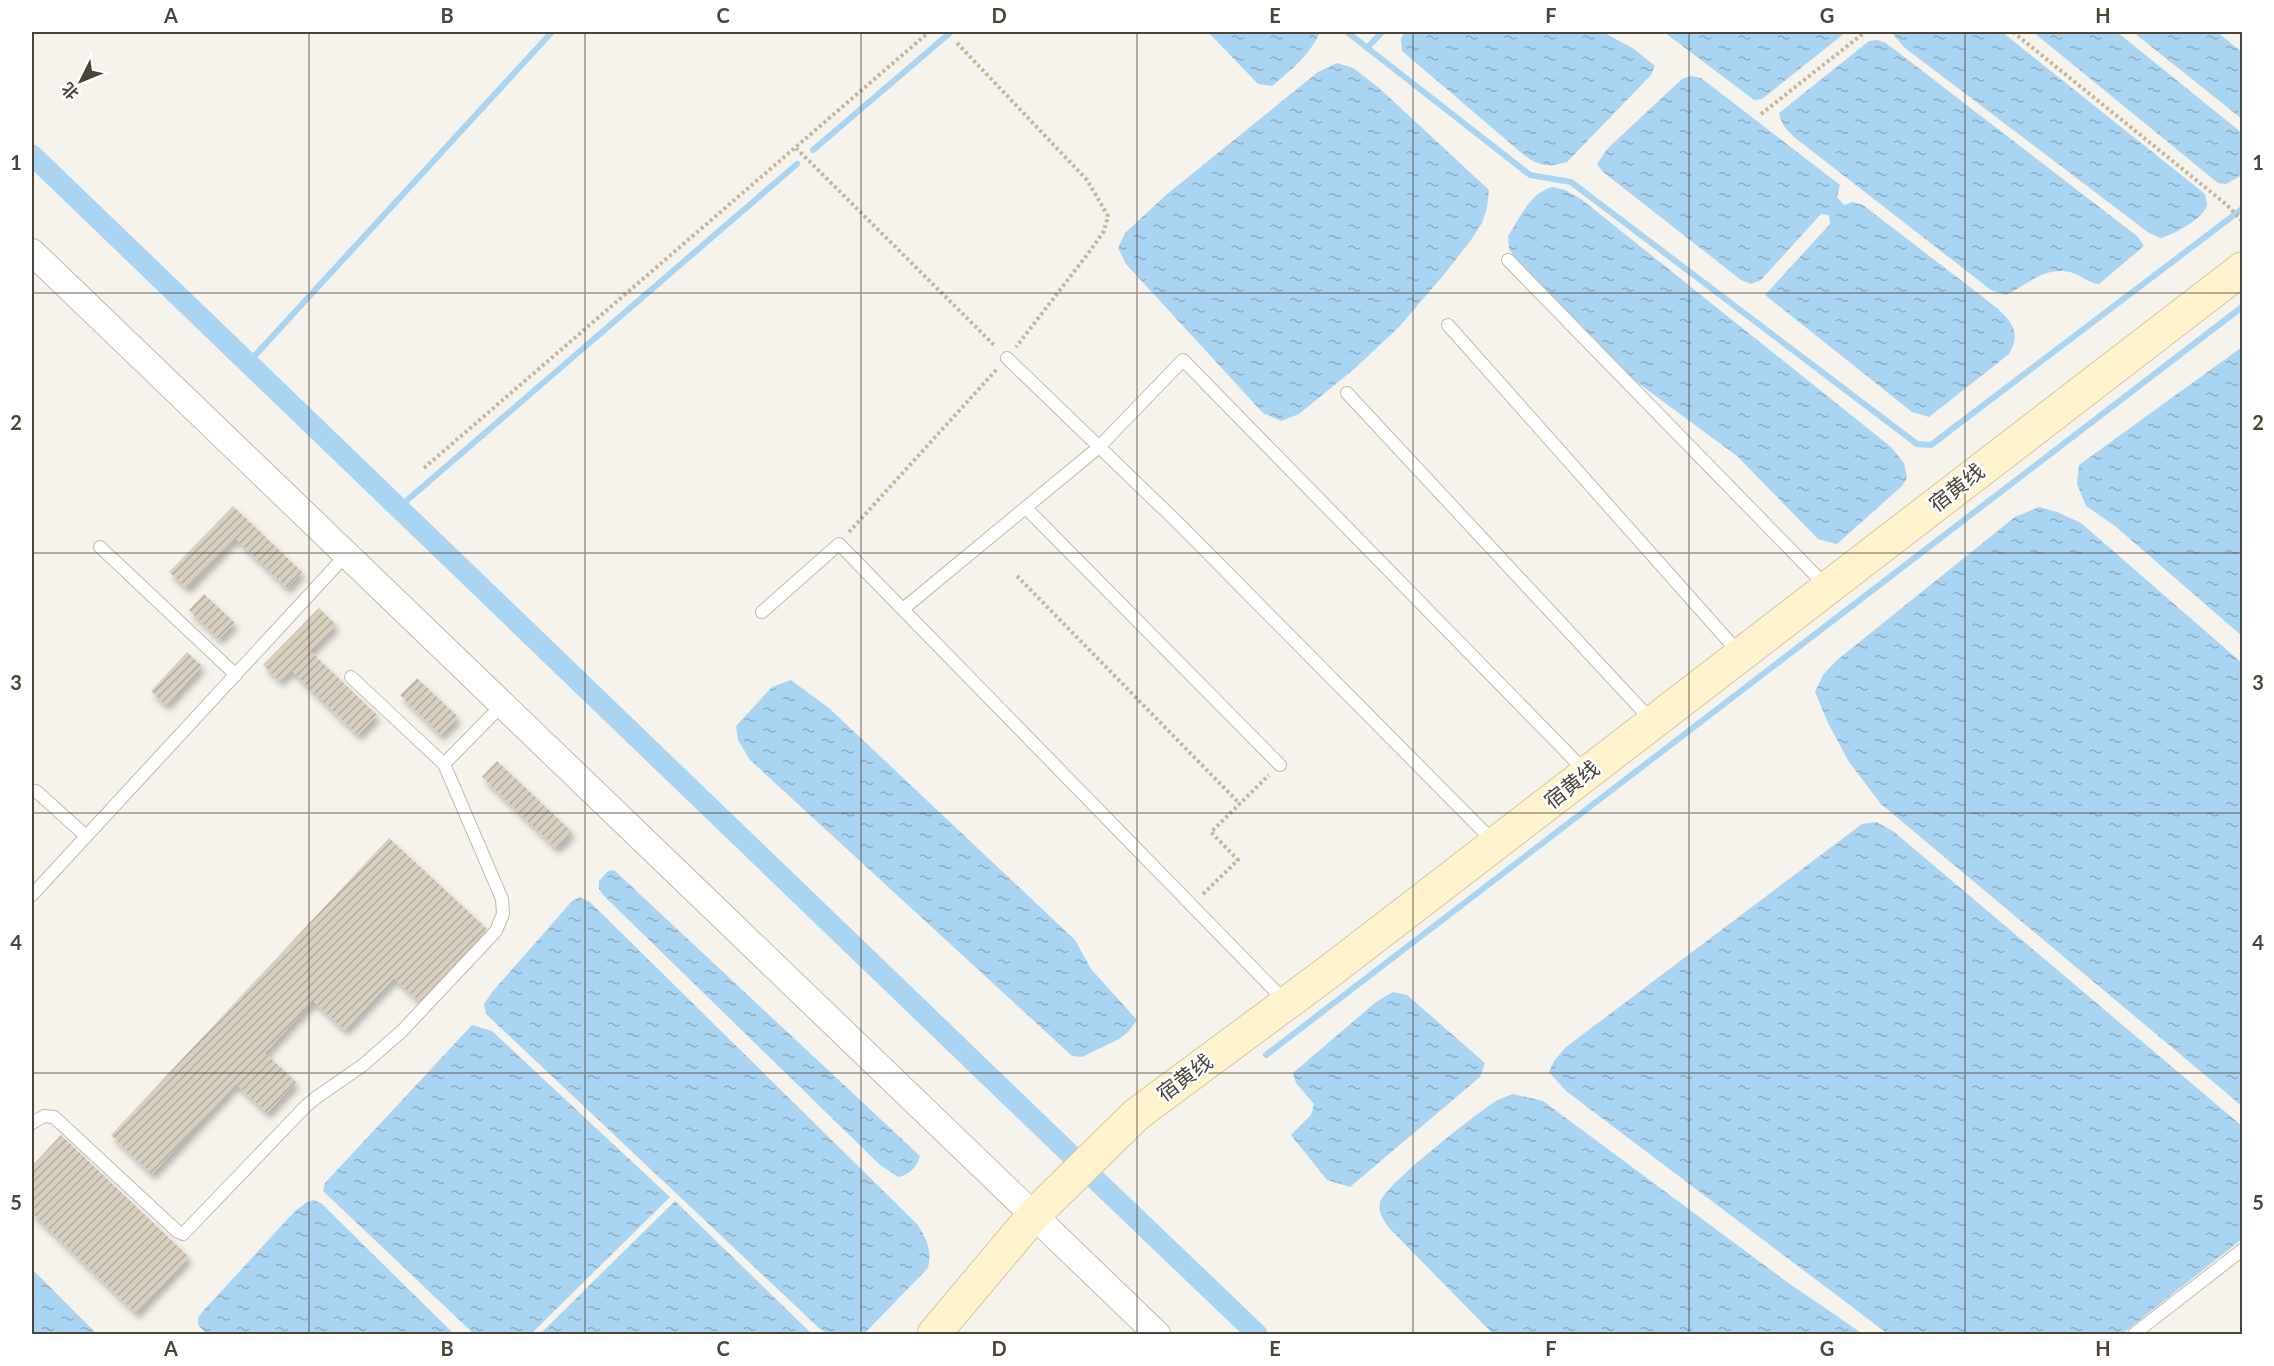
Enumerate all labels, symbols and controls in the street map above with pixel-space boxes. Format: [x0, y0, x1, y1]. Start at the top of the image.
text: A [163, 3, 178, 27]
text: B [440, 3, 454, 27]
text: C [716, 3, 730, 27]
text: D [991, 3, 1007, 27]
text: E [1269, 3, 1281, 27]
text: F [1545, 3, 1557, 27]
text: G [1820, 3, 1834, 27]
text: H [2095, 3, 2111, 27]
north arrow [51, 51, 111, 111]
text: 北 [57, 79, 82, 104]
text: 1 [10, 150, 22, 174]
text: 1 [2252, 150, 2264, 174]
text: 2 [10, 410, 22, 434]
text: 2 [2252, 410, 2264, 434]
street label: 宿黄线 [1924, 458, 1989, 516]
text: 3 [10, 670, 22, 694]
text: 3 [2252, 670, 2264, 694]
street label: 宿黄线 [1539, 755, 1604, 813]
text: 4 [10, 930, 22, 954]
text: 4 [2252, 930, 2264, 954]
street label: 宿黄线 [1151, 1048, 1217, 1106]
text: 5 [10, 1190, 22, 1214]
text: 5 [2252, 1190, 2264, 1214]
text: A [163, 1336, 178, 1360]
text: B [440, 1336, 454, 1360]
text: C [716, 1336, 730, 1360]
text: D [991, 1336, 1007, 1360]
text: E [1269, 1336, 1281, 1360]
text: F [1545, 1336, 1557, 1360]
text: G [1820, 1336, 1834, 1360]
text: H [2095, 1336, 2111, 1360]

